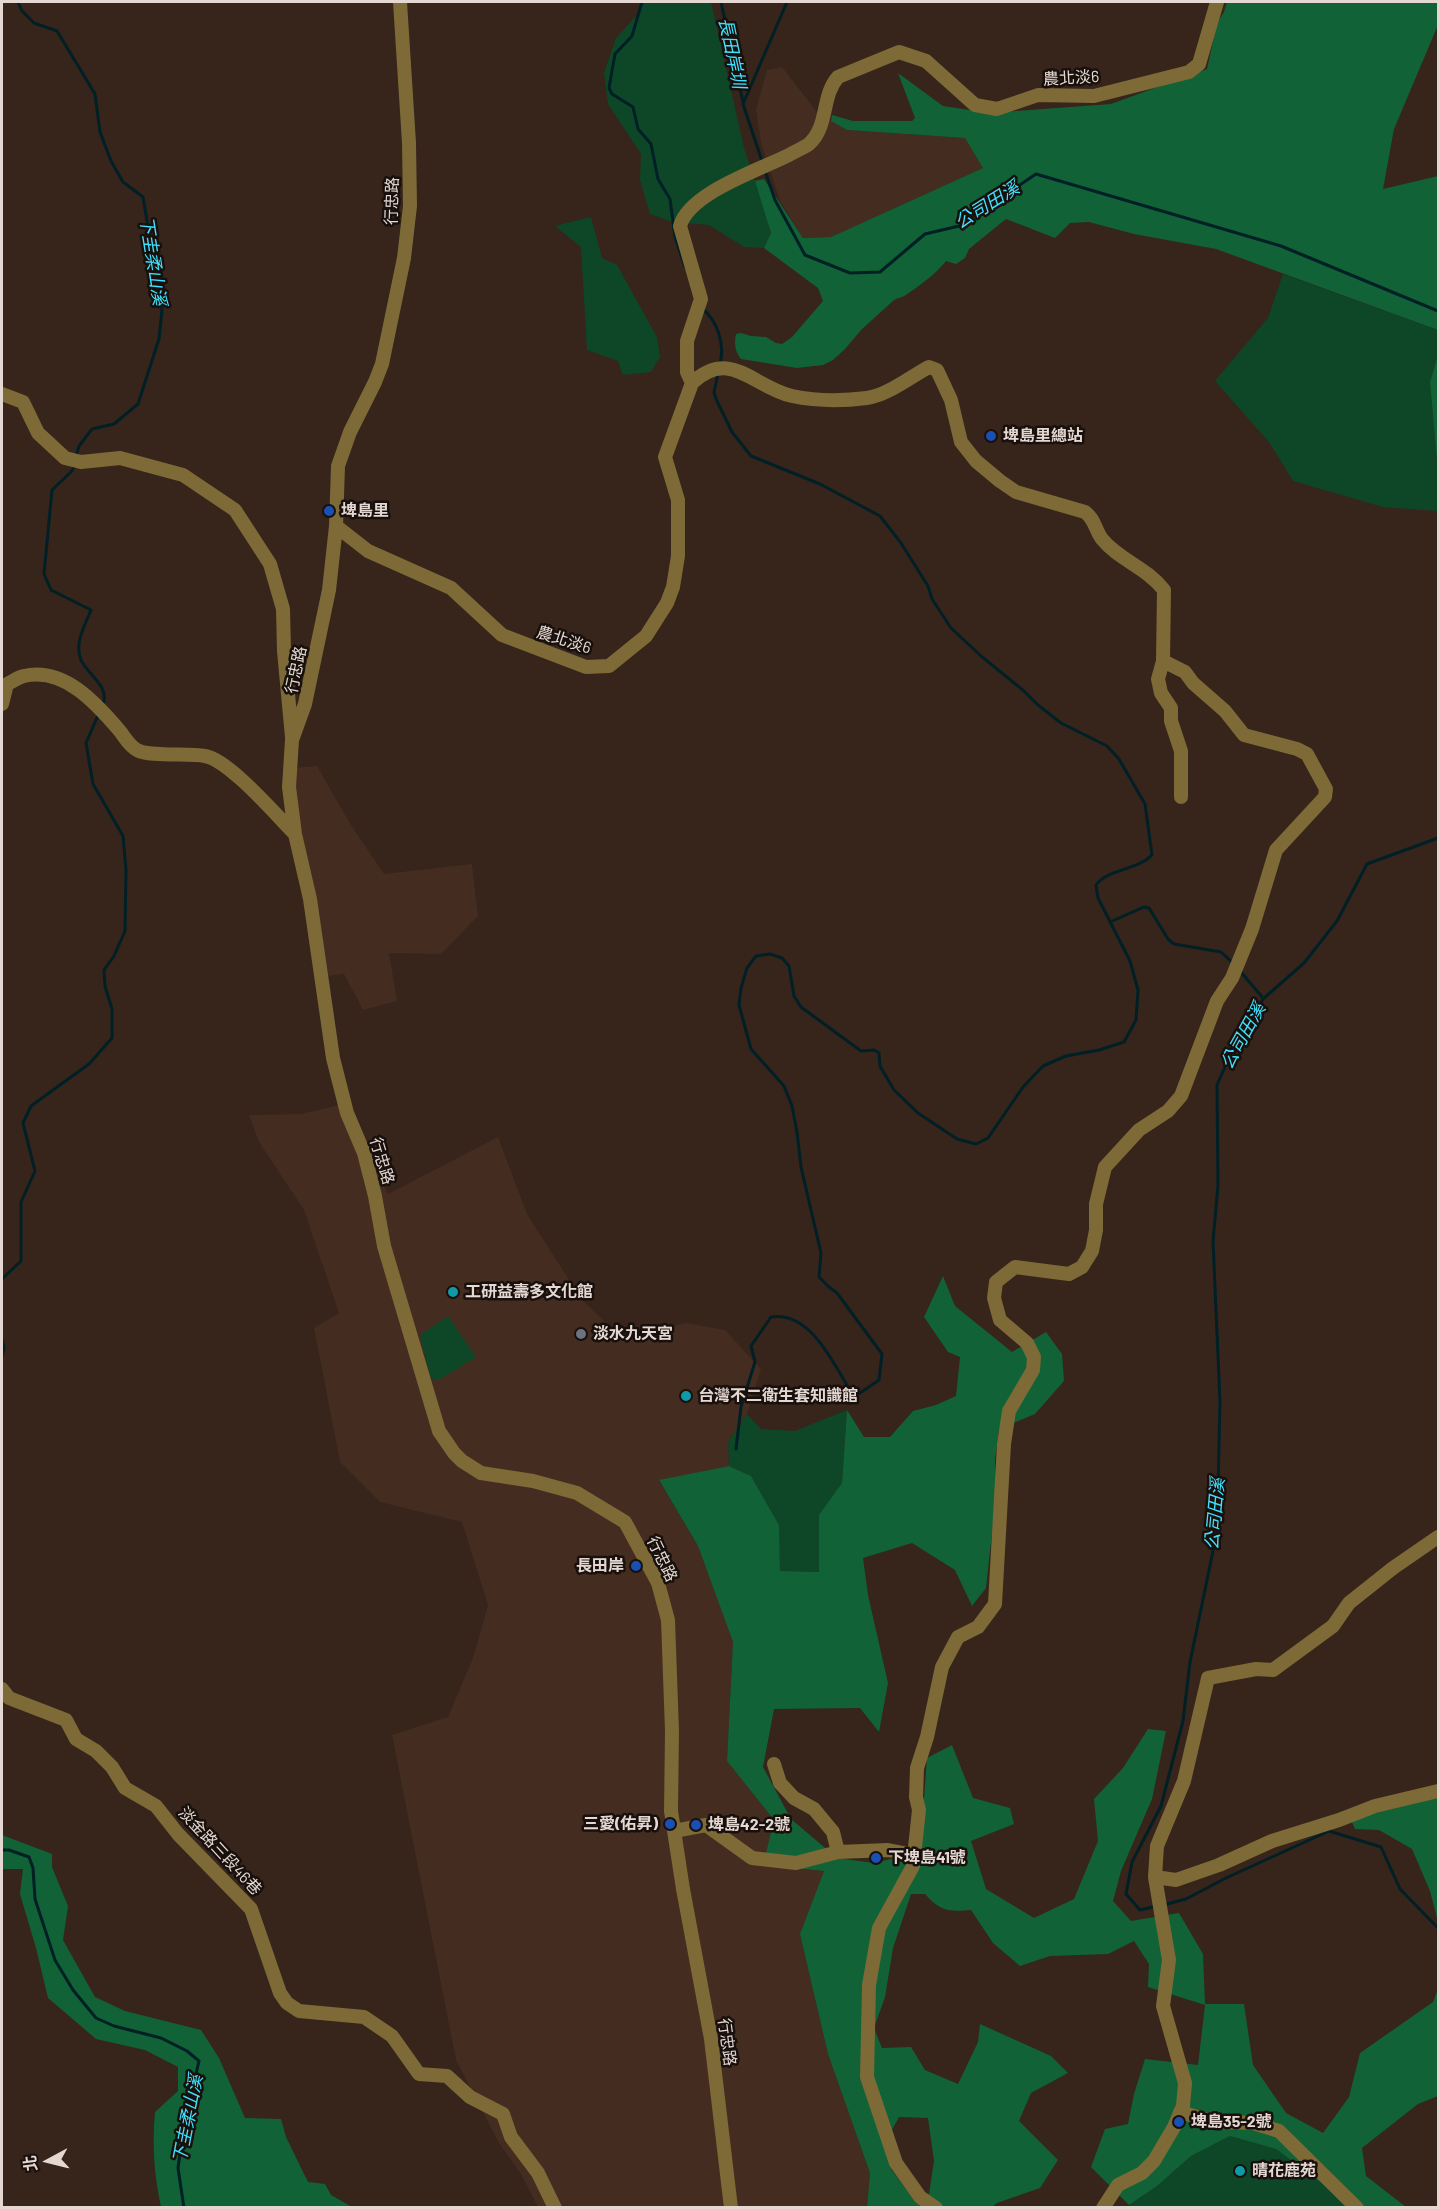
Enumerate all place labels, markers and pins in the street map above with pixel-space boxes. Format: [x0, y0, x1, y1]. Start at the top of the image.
place label: 埤島里總站 [1003, 426, 1083, 446]
marker: 埤島里總站 [984, 429, 998, 443]
place label: 埤島里 [341, 501, 389, 521]
marker: 埤島里 [322, 504, 336, 518]
place label: 工研益壽多文化館 [465, 1282, 593, 1302]
marker: 工研益壽多文化館 [446, 1285, 460, 1299]
place label: 淡水九天宮 [593, 1324, 673, 1344]
marker: 淡水九天宮 [574, 1327, 588, 1341]
place label: 台灣不二衛生套知識館 [698, 1386, 858, 1406]
marker: 台灣不二衛生套知識館 [679, 1389, 693, 1403]
place label: 長田岸 [576, 1556, 624, 1576]
marker: 長田岸 [629, 1559, 643, 1573]
place label: 三愛(佑昇) [583, 1814, 658, 1834]
place label: 埤島42-2號 [708, 1815, 790, 1835]
marker: 三愛(佑昇) [663, 1817, 677, 1831]
marker: 埤島42-2號 [689, 1818, 703, 1832]
place label: 下埤島41號 [888, 1848, 966, 1868]
marker: 下埤島41號 [869, 1851, 883, 1865]
place label: 埤島35-2號 [1191, 2112, 1272, 2132]
marker: 埤島35-2號 [1172, 2115, 1186, 2129]
place label: 晴花鹿苑 [1252, 2161, 1316, 2181]
marker: 晴花鹿苑 [1233, 2164, 1247, 2178]

